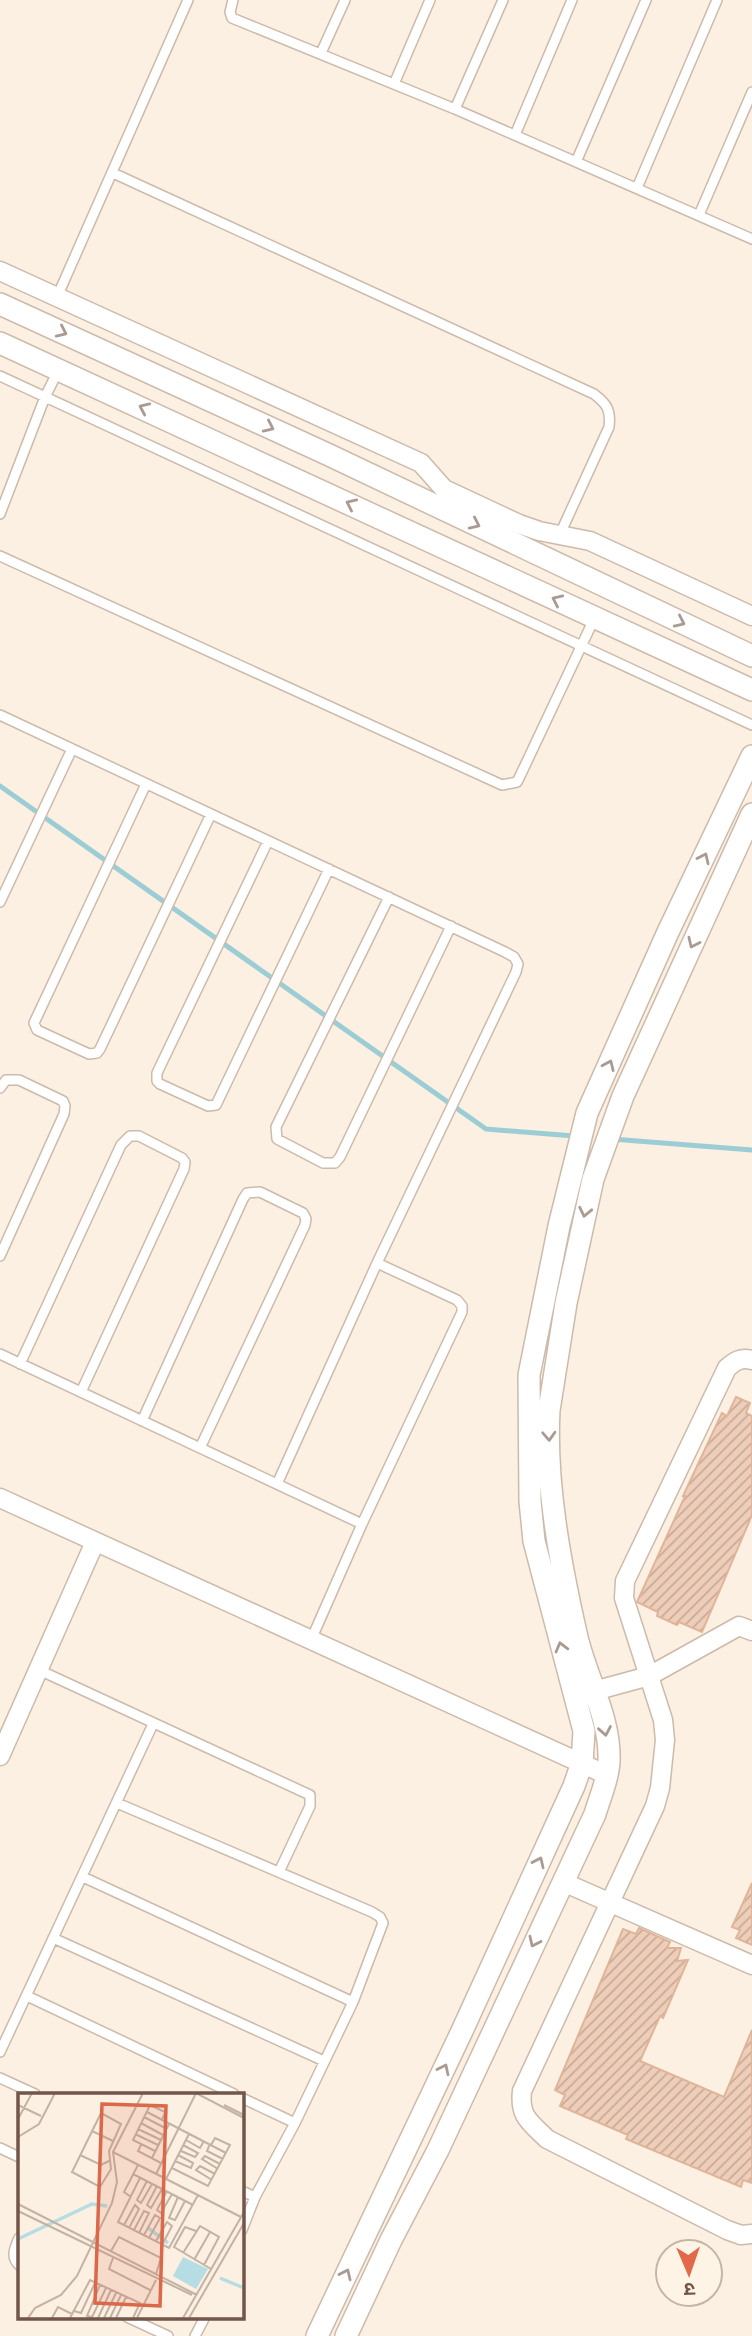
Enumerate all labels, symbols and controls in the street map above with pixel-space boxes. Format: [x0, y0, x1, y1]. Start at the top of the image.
one-way arrow [55, 324, 67, 338]
one-way arrow [139, 402, 151, 416]
one-way arrow [262, 419, 274, 433]
one-way arrow [345, 498, 358, 512]
one-way arrow [467, 516, 480, 530]
one-way arrow [552, 594, 564, 608]
one-way arrow [673, 613, 685, 627]
one-way arrow [695, 853, 709, 865]
one-way arrow [687, 936, 701, 948]
one-way arrow [601, 1060, 615, 1072]
one-way arrow [579, 1206, 594, 1218]
one-way arrow [541, 1431, 556, 1442]
one-way arrow [555, 1641, 570, 1653]
one-way arrow [597, 1725, 612, 1737]
one-way arrow [531, 1857, 545, 1870]
one-way arrow [529, 1935, 543, 1947]
one-way arrow [435, 2064, 449, 2076]
inset map [18, 2093, 243, 2318]
north arrow [654, 2238, 724, 2308]
one-way arrow [337, 2269, 351, 2281]
text: उ [683, 2279, 696, 2302]

